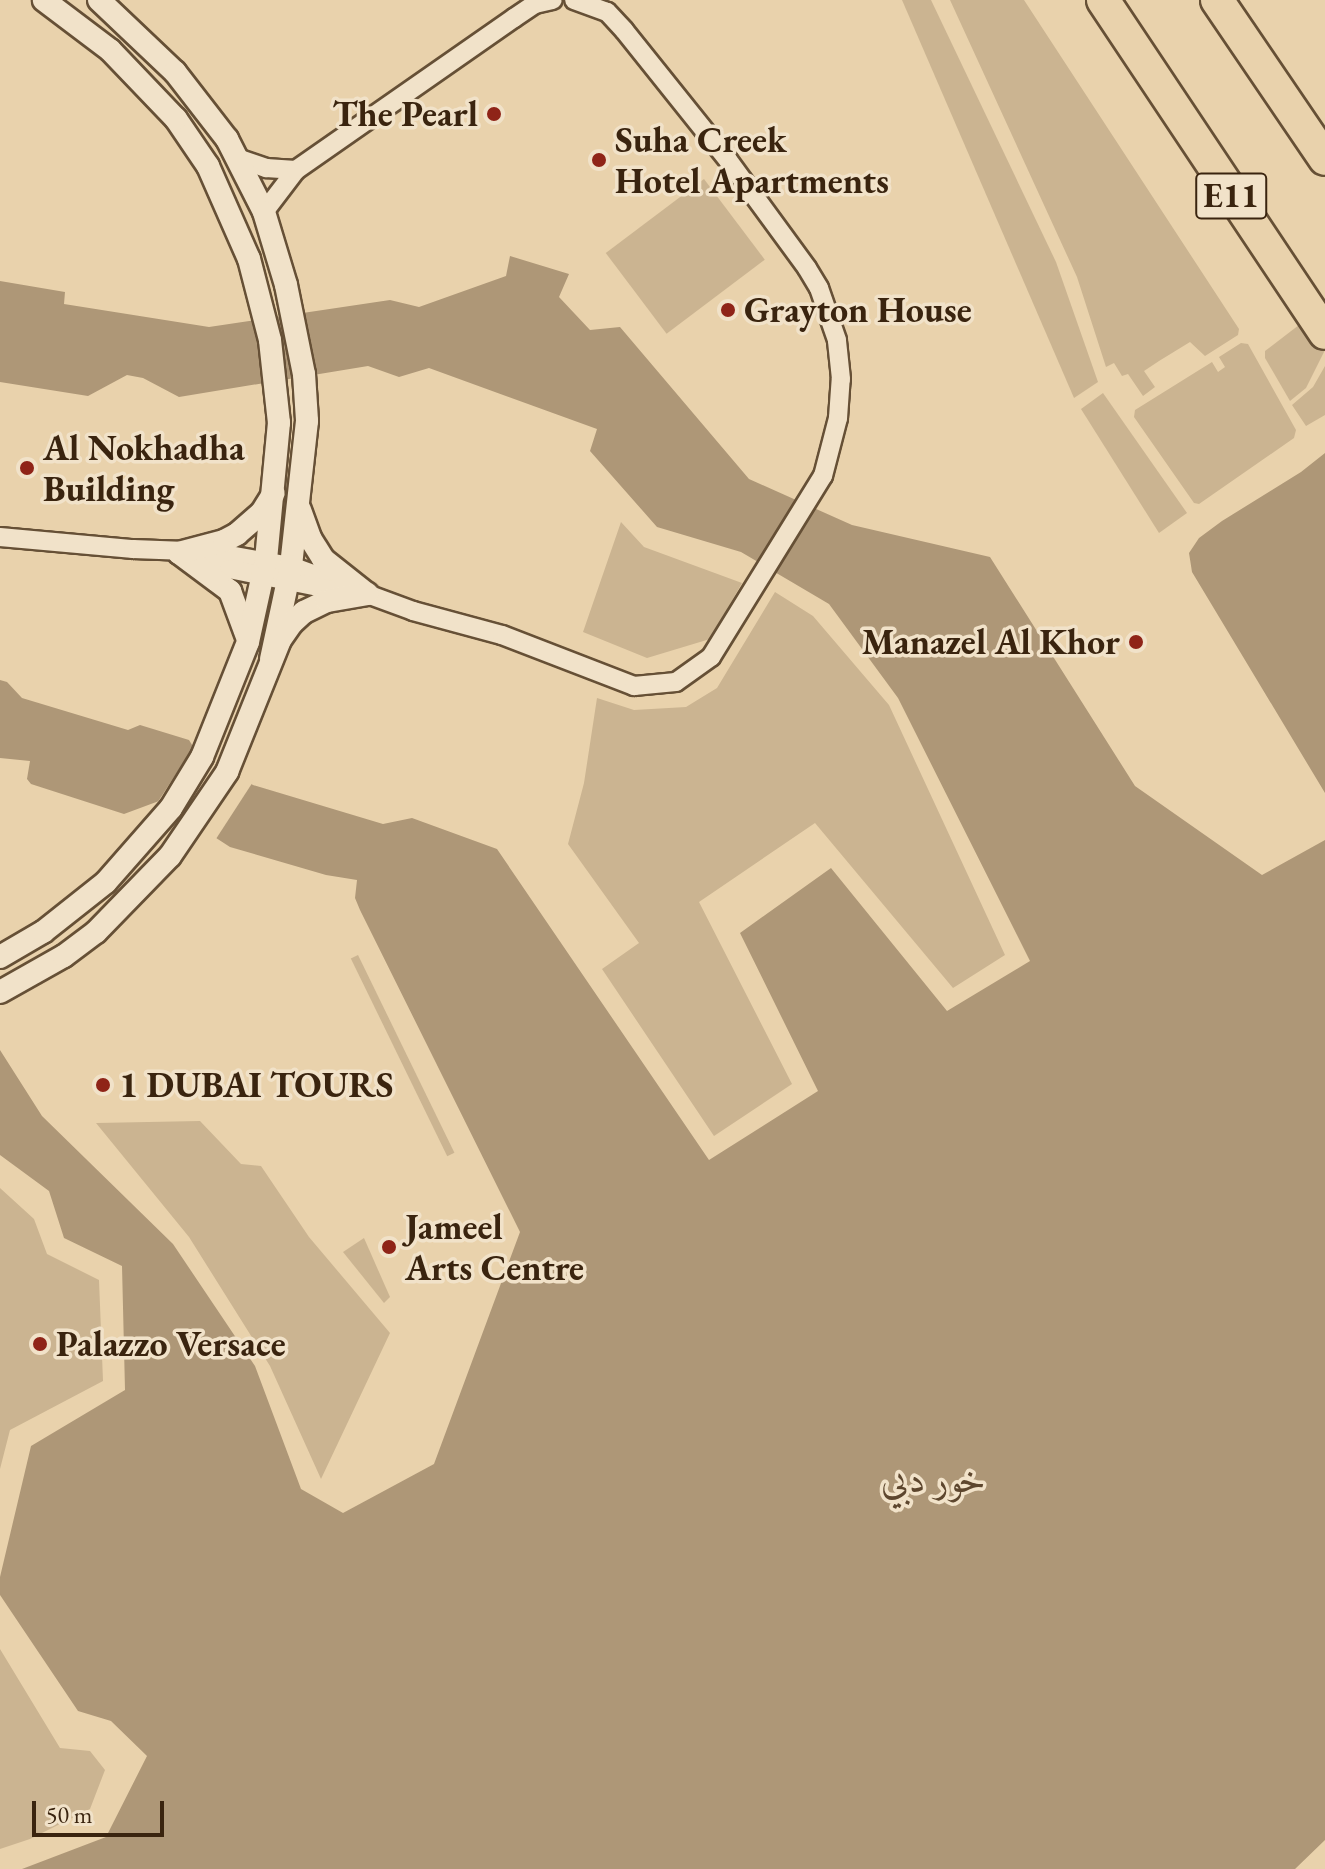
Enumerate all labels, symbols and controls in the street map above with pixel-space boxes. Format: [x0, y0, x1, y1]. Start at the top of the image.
place label: The Pearl [333, 92, 478, 136]
marker: The Pearl [485, 105, 503, 123]
place label: Suha Creek Hotel Apartments [615, 117, 889, 202]
marker: Suha Creek Hotel Apartments [590, 151, 608, 169]
road number: E11 [1195, 166, 1267, 226]
place label: Grayton House [744, 288, 972, 332]
marker: Grayton House [719, 301, 737, 319]
place label: Al Nokhadha Building [43, 425, 245, 510]
marker: Al Nokhadha Building [18, 459, 36, 477]
place label: Manazel Al Khor [862, 620, 1120, 664]
marker: Manazel Al Khor [1127, 633, 1145, 651]
place label: 1 DUBAI TOURS [119, 1063, 394, 1107]
marker: 1 DUBAI TOURS [94, 1076, 112, 1094]
place label: Jameel Arts Centre [405, 1204, 584, 1289]
marker: Jameel Arts Centre [380, 1238, 398, 1256]
place label: Palazzo Versace [56, 1322, 286, 1366]
marker: Palazzo Versace [31, 1335, 49, 1353]
water label: خور دبي [881, 1456, 987, 1502]
scale bar [36, 1785, 168, 1835]
text: 50 m [46, 1799, 93, 1830]

